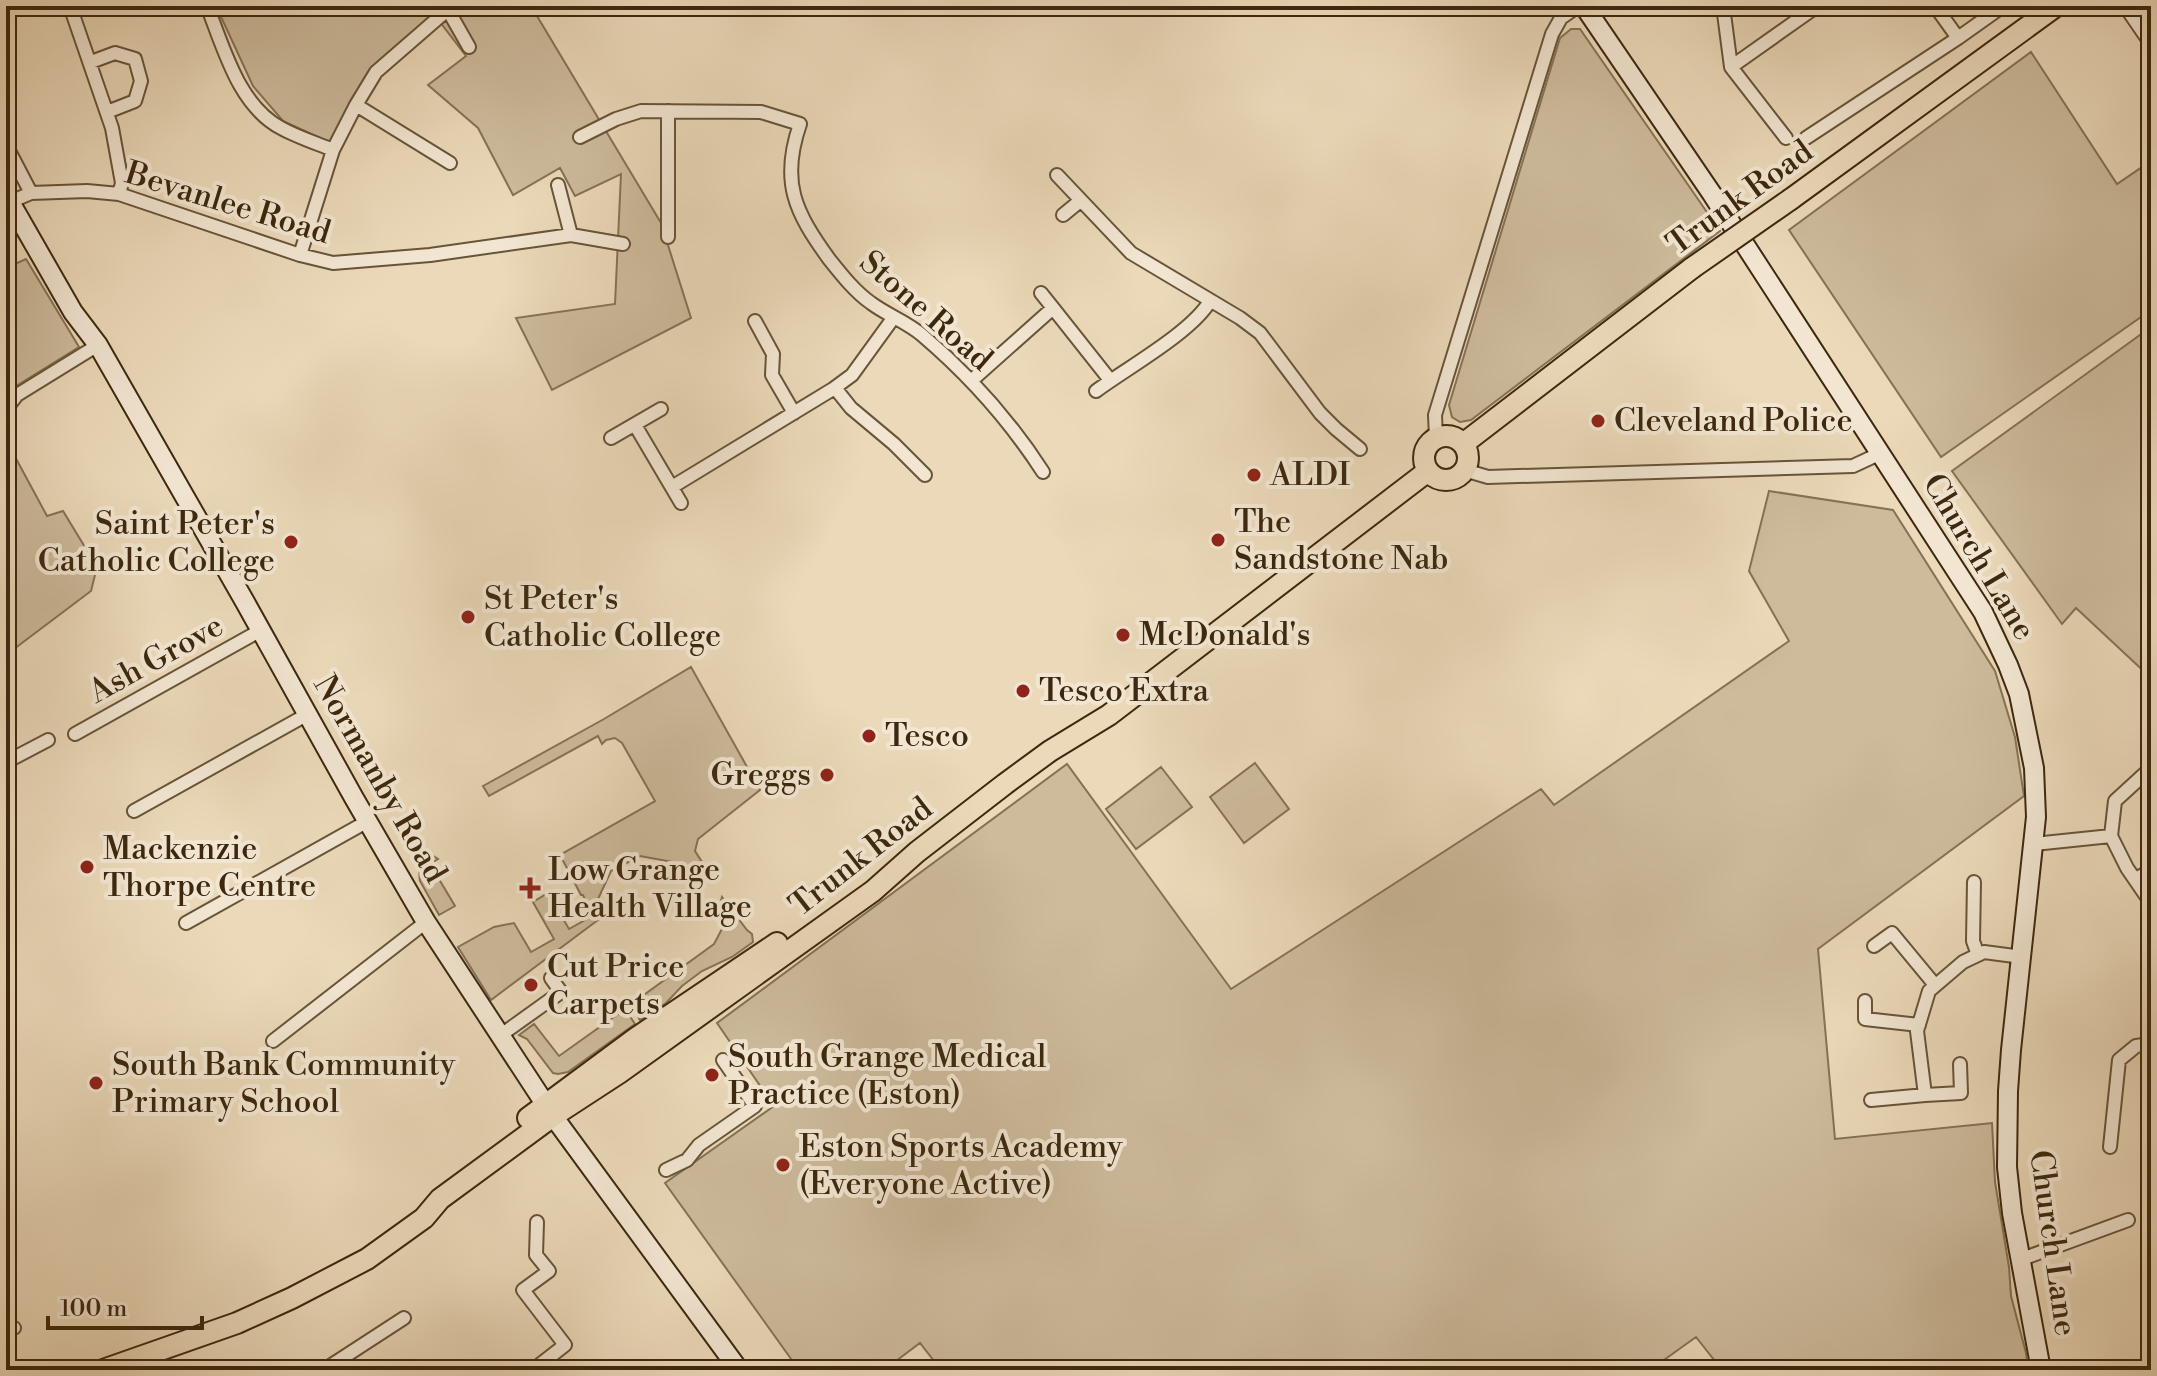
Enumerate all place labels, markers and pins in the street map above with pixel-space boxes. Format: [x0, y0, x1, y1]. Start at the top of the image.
place label: Cleveland Police [1614, 401, 1853, 441]
marker: Cleveland Police [1589, 412, 1607, 430]
place label: ALDI [1269, 455, 1350, 495]
marker: ALDI [1245, 466, 1263, 484]
place label: The Sandstone Nab [1234, 502, 1449, 579]
place label: Saint Peter's Catholic College [38, 504, 275, 581]
marker: The Sandstone Nab [1209, 531, 1227, 549]
marker: Saint Peter's Catholic College [282, 533, 300, 551]
place label: St Peter's Catholic College [484, 579, 721, 656]
marker: St Peter's Catholic College [459, 608, 477, 626]
place label: McDonald's [1139, 615, 1310, 655]
marker: McDonald's [1114, 626, 1132, 644]
place label: Tesco Extra [1039, 671, 1210, 711]
marker: Tesco Extra [1014, 682, 1032, 700]
place label: Tesco [885, 716, 969, 756]
marker: Tesco [860, 727, 878, 745]
place label: Greggs [711, 755, 811, 795]
marker: Greggs [818, 766, 836, 784]
place label: Mackenzie Thorpe Centre [103, 829, 316, 906]
place label: Low Grange Health Village [548, 850, 752, 927]
marker: Mackenzie Thorpe Centre [78, 858, 96, 876]
marker: Low Grange Health Village [519, 877, 541, 899]
place label: Cut Price Carpets [547, 947, 684, 1024]
marker: Cut Price Carpets [522, 976, 540, 994]
place label: South Grange Medical Practice (Eston) [728, 1037, 1047, 1114]
place label: South Bank Community Primary School [112, 1045, 456, 1122]
marker: South Grange Medical Practice (Eston) [703, 1066, 721, 1084]
marker: South Bank Community Primary School [87, 1074, 105, 1092]
place label: Eston Sports Academy (Everyone Active) [799, 1127, 1123, 1204]
marker: Eston Sports Academy (Everyone Active) [774, 1156, 792, 1174]

